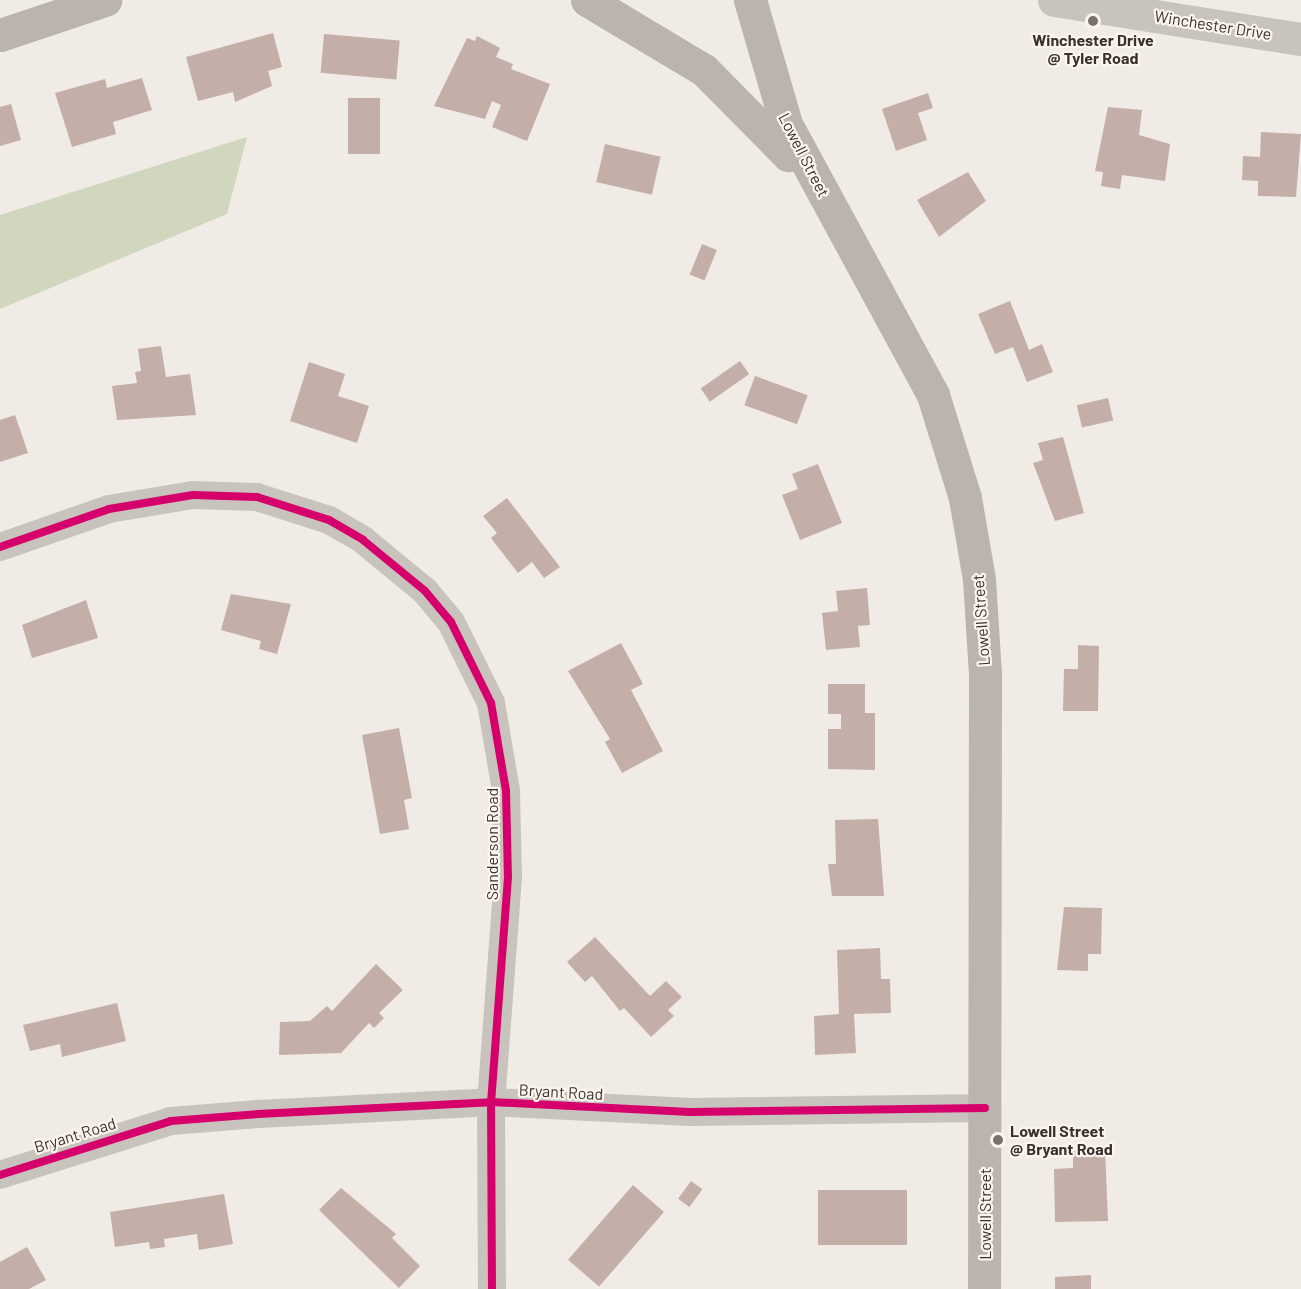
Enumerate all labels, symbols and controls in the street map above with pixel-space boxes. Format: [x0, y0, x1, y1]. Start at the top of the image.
street label: Winchester Drive [1153, 6, 1273, 44]
marker: Winchester Drive @ Tyler Road [1086, 14, 1100, 28]
place label: Winchester Drive @ Tyler Road [1032, 30, 1154, 68]
street label: Lowell Street [775, 110, 833, 200]
street label: Lowell Street [968, 574, 994, 666]
street label: Sanderson Road [482, 788, 502, 900]
street label: Bryant Road [518, 1080, 604, 1104]
street label: Bryant Road [32, 1113, 118, 1157]
place label: Lowell Street @ Bryant Road [1010, 1121, 1113, 1159]
marker: Lowell Street @ Bryant Road [991, 1133, 1005, 1147]
street label: Lowell Street [975, 1168, 995, 1260]

